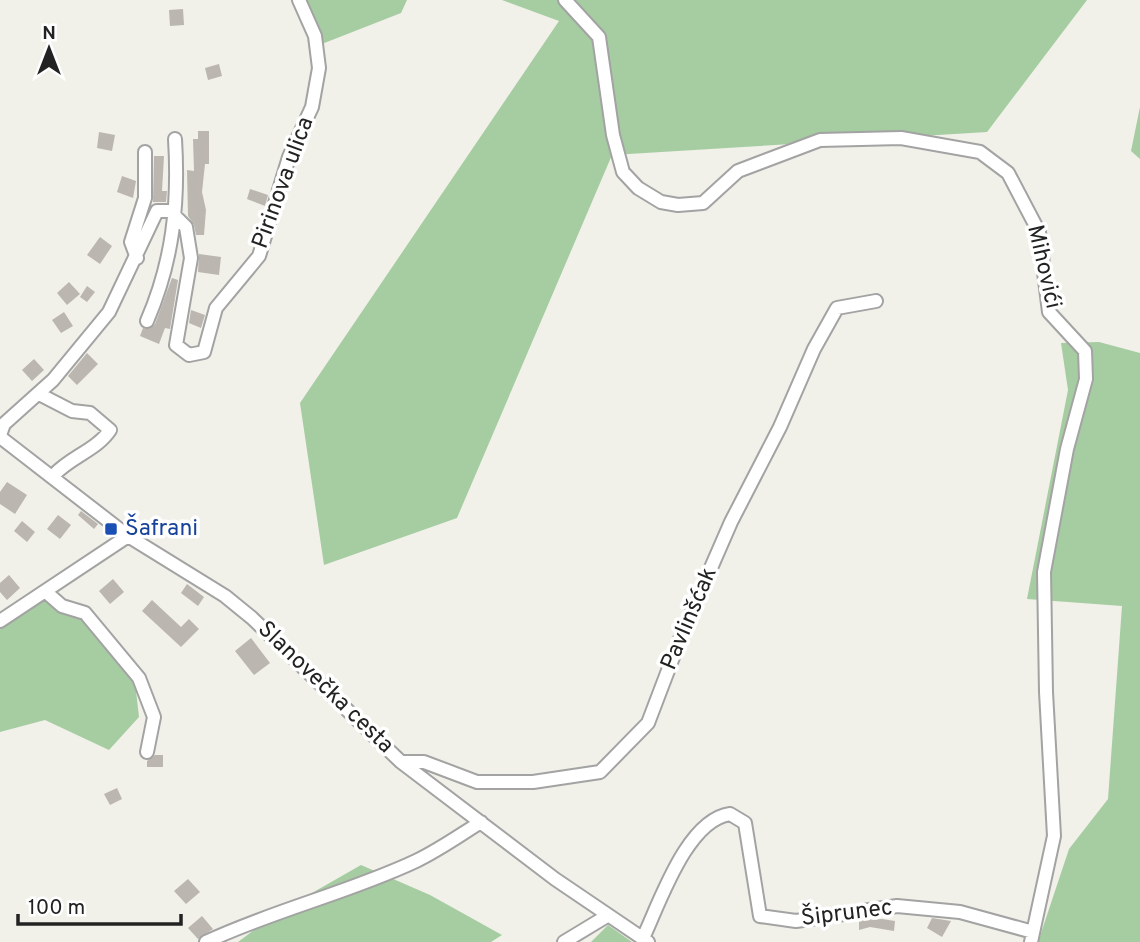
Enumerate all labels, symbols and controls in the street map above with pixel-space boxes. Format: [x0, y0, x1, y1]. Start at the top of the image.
north arrow [14, 14, 84, 84]
text: N [42, 22, 56, 46]
street label: Pirinova ulica [247, 113, 321, 253]
street label: Mihovići [1019, 222, 1067, 312]
place label: Šafrani [125, 513, 198, 544]
marker: Šafrani [103, 521, 119, 537]
street label: Pavlinšćak [655, 563, 725, 675]
street label: Slanovečka cesta [251, 616, 399, 760]
scale bar [18, 883, 180, 927]
street label: Šiprunec [799, 892, 894, 934]
text: 100 m [28, 895, 85, 922]

